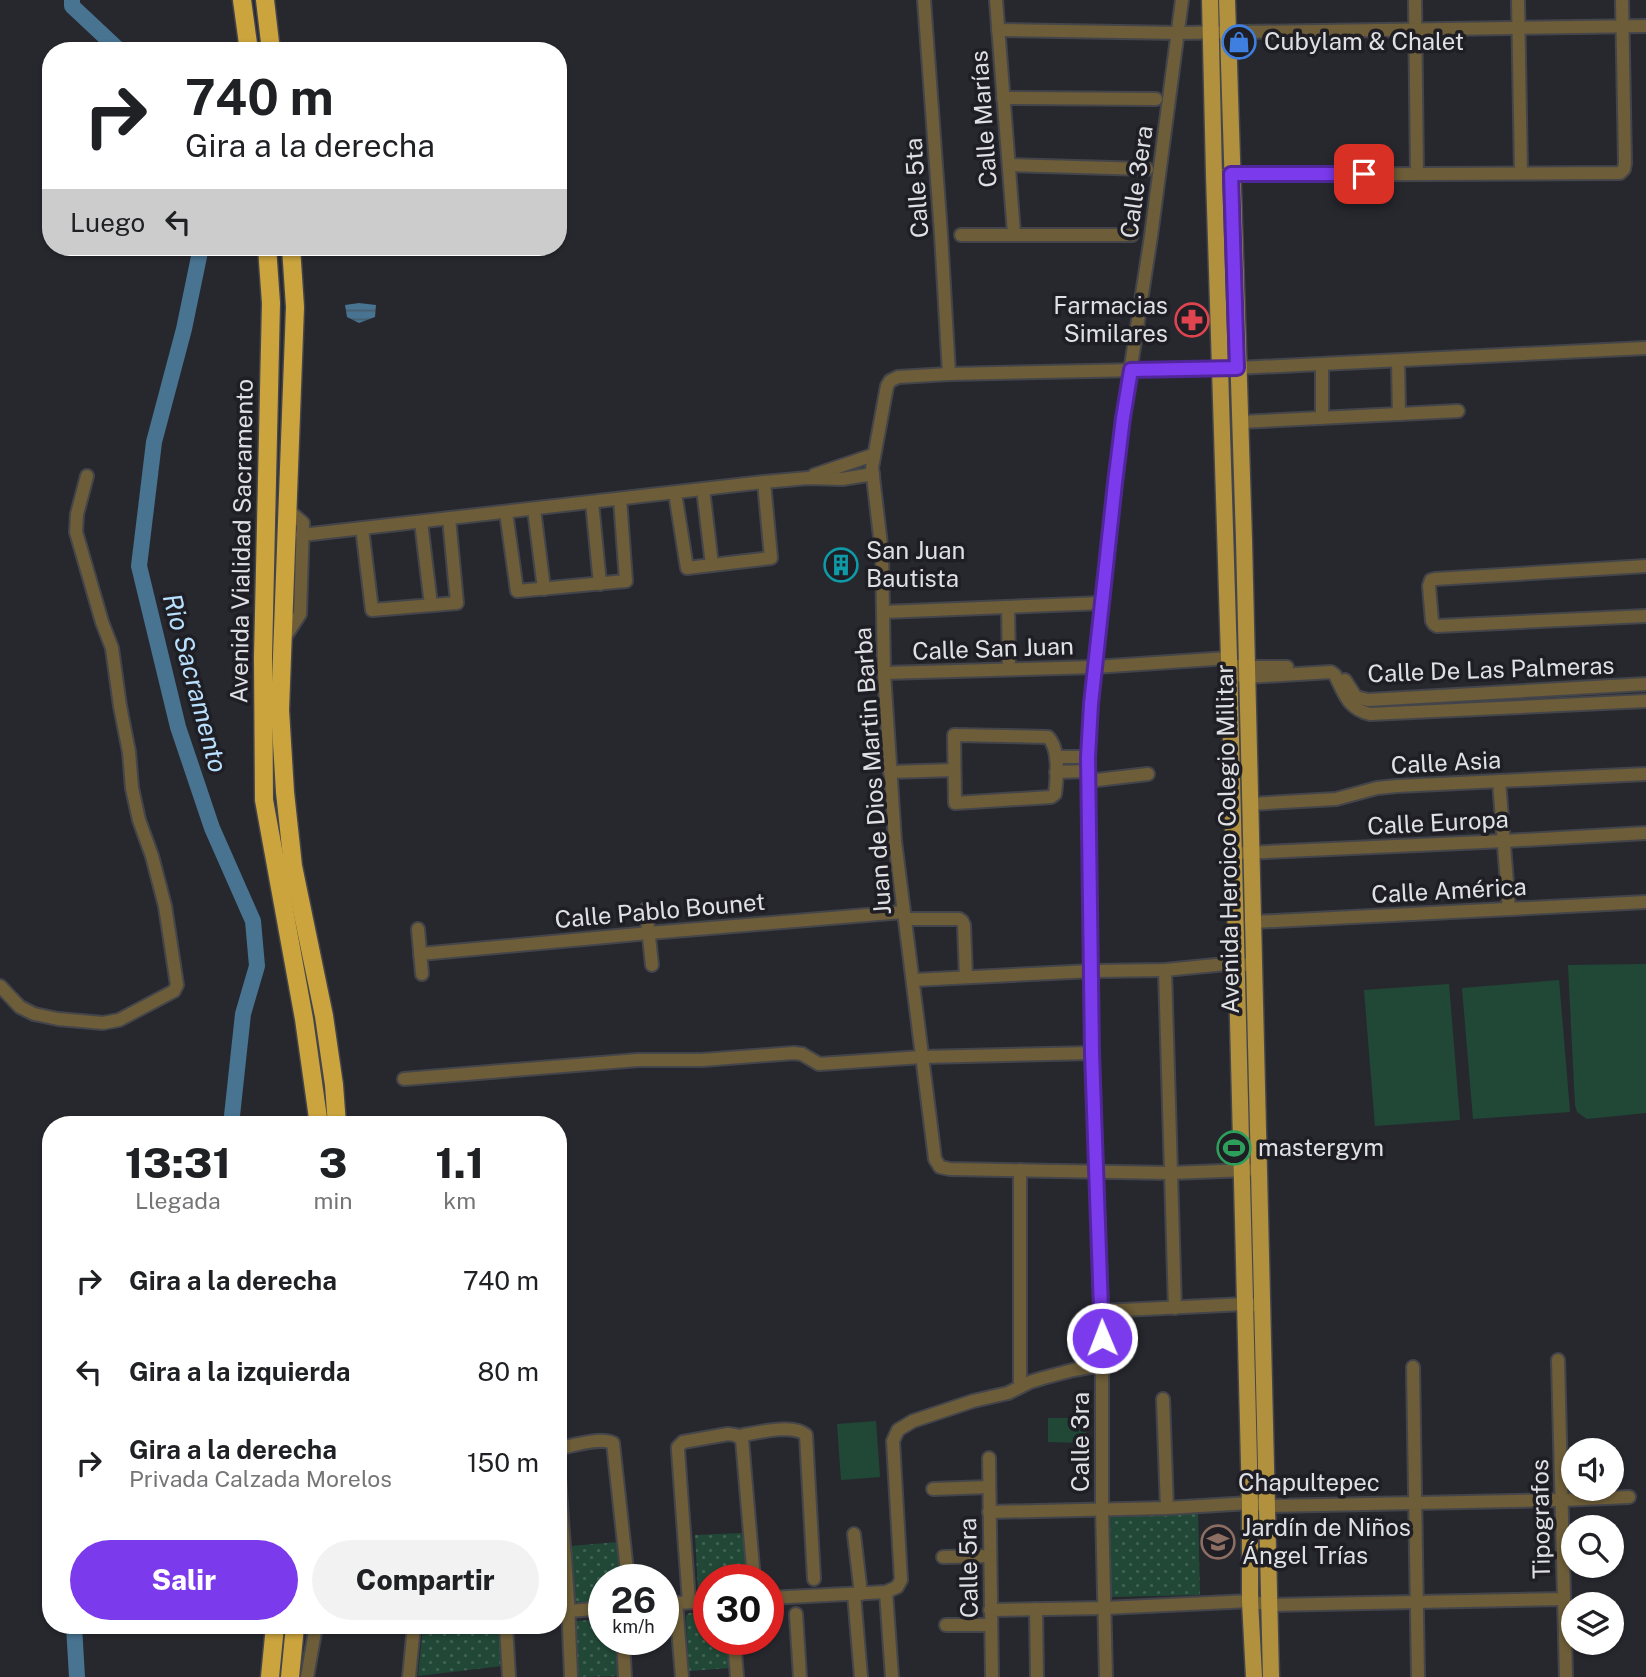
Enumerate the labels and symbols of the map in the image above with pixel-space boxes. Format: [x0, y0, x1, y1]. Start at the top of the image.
shop icon: Cubylam & Chalet [1220, 23, 1258, 61]
place label: Cubylam & Chalet [1264, 27, 1464, 55]
street label: Calle Marías [964, 50, 1002, 189]
street label: Calle 3era [1114, 124, 1158, 240]
street label: Calle 5ta [899, 137, 933, 239]
pin [1334, 144, 1394, 204]
place label: Farmacias Similares [1053, 291, 1168, 347]
pharmacy icon: Farmacias Similares [1173, 301, 1211, 339]
street label: Avenida Vialidad Sacramento [224, 378, 258, 703]
place label: San Juan Bautista [866, 536, 965, 592]
building icon: San Juan Bautista [822, 546, 860, 584]
water label: Rio Sacramento [157, 590, 234, 776]
street label: Juan de Dios Martin Barba [848, 626, 896, 916]
street label: Calle San Juan [912, 631, 1074, 665]
street label: Calle De Las Palmeras [1367, 651, 1615, 687]
street label: Avenida Heroico Colegio Militar [1210, 664, 1244, 1014]
street label: Calle Asia [1390, 745, 1502, 779]
street label: Calle Europa [1367, 804, 1509, 840]
street label: Calle América [1371, 872, 1527, 908]
street label: Calle Pablo Bounet [554, 887, 766, 933]
sports icon: mastergym [1215, 1129, 1253, 1167]
place label: mastergym [1258, 1133, 1384, 1161]
position arrow [1065, 1301, 1139, 1375]
street label: Calle 3ra [1066, 1392, 1094, 1492]
street label: Tipografos [1525, 1459, 1555, 1579]
street label: Chapultepec [1238, 1468, 1380, 1496]
place label: Jardín de Niños Ángel Trías [1242, 1513, 1411, 1569]
street label: Calle 5ra [953, 1518, 983, 1618]
school or university icon: Jardín de Niños Ángel Trías [1199, 1523, 1237, 1561]
speed limit sign: 30 [693, 1564, 784, 1655]

